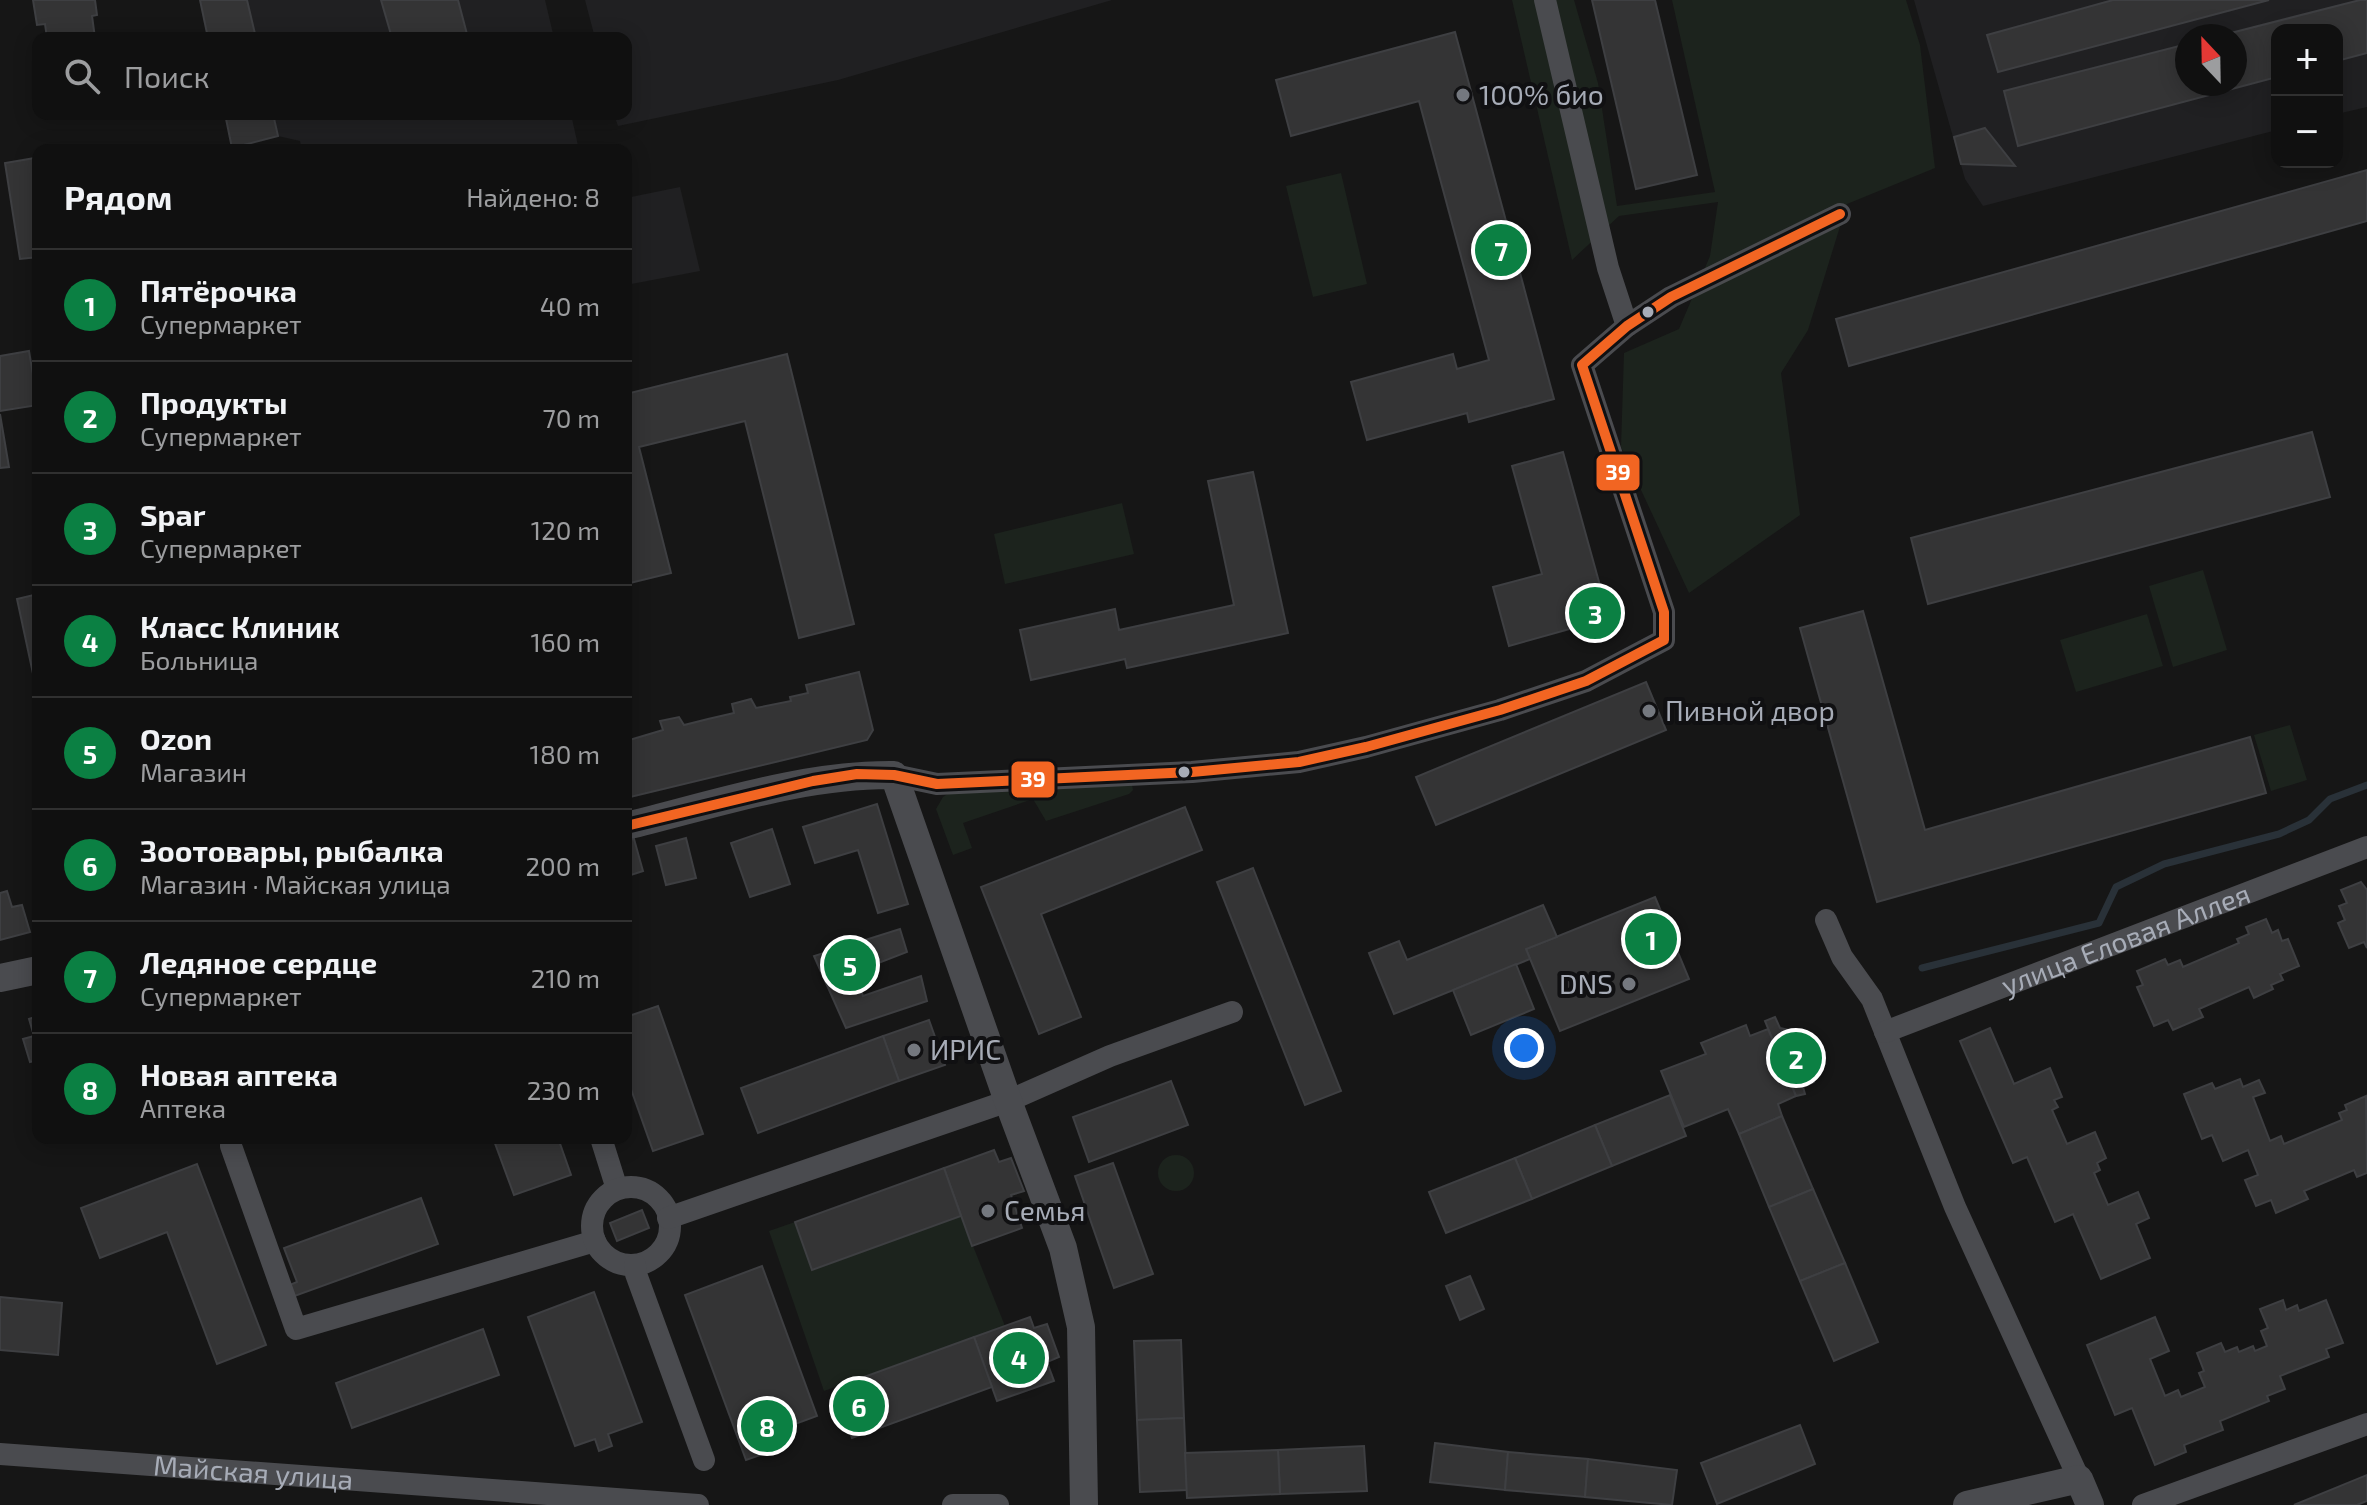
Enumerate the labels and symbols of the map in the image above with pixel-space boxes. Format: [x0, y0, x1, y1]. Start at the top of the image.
north arrow [2175, 24, 2247, 96]
place label: 100% био [1479, 77, 1604, 111]
marker: 100% био [1454, 86, 1472, 104]
pin: 7 [1475, 220, 1527, 280]
unlabelled marker [1640, 304, 1656, 320]
line badge: 39 [1595, 453, 1641, 492]
text: 39 [1605, 458, 1631, 484]
pin: 3 [1569, 583, 1621, 643]
place label: Пивной двор [1665, 693, 1835, 727]
marker: Пивной двор [1640, 702, 1658, 720]
line badge: 39 [1010, 760, 1056, 799]
unlabelled marker [1176, 764, 1192, 780]
text: 39 [1020, 765, 1046, 791]
street label: улица Еловая Аллея [1996, 876, 2255, 1002]
pin: 1 [1625, 909, 1677, 969]
pin: 5 [824, 935, 876, 995]
place label: DNS [1559, 966, 1613, 1000]
marker: DNS [1620, 975, 1638, 993]
your location [1504, 1028, 1544, 1068]
pin: 2 [1770, 1028, 1822, 1088]
place label: ИРИС [930, 1032, 1001, 1066]
marker: ИРИС [905, 1041, 923, 1059]
place label: Семья [1004, 1193, 1085, 1227]
marker: Семья [979, 1202, 997, 1220]
pin: 4 [993, 1328, 1045, 1388]
pin: 6 [833, 1376, 885, 1436]
pin: 8 [741, 1396, 793, 1456]
street label: Майская улица [152, 1447, 355, 1496]

